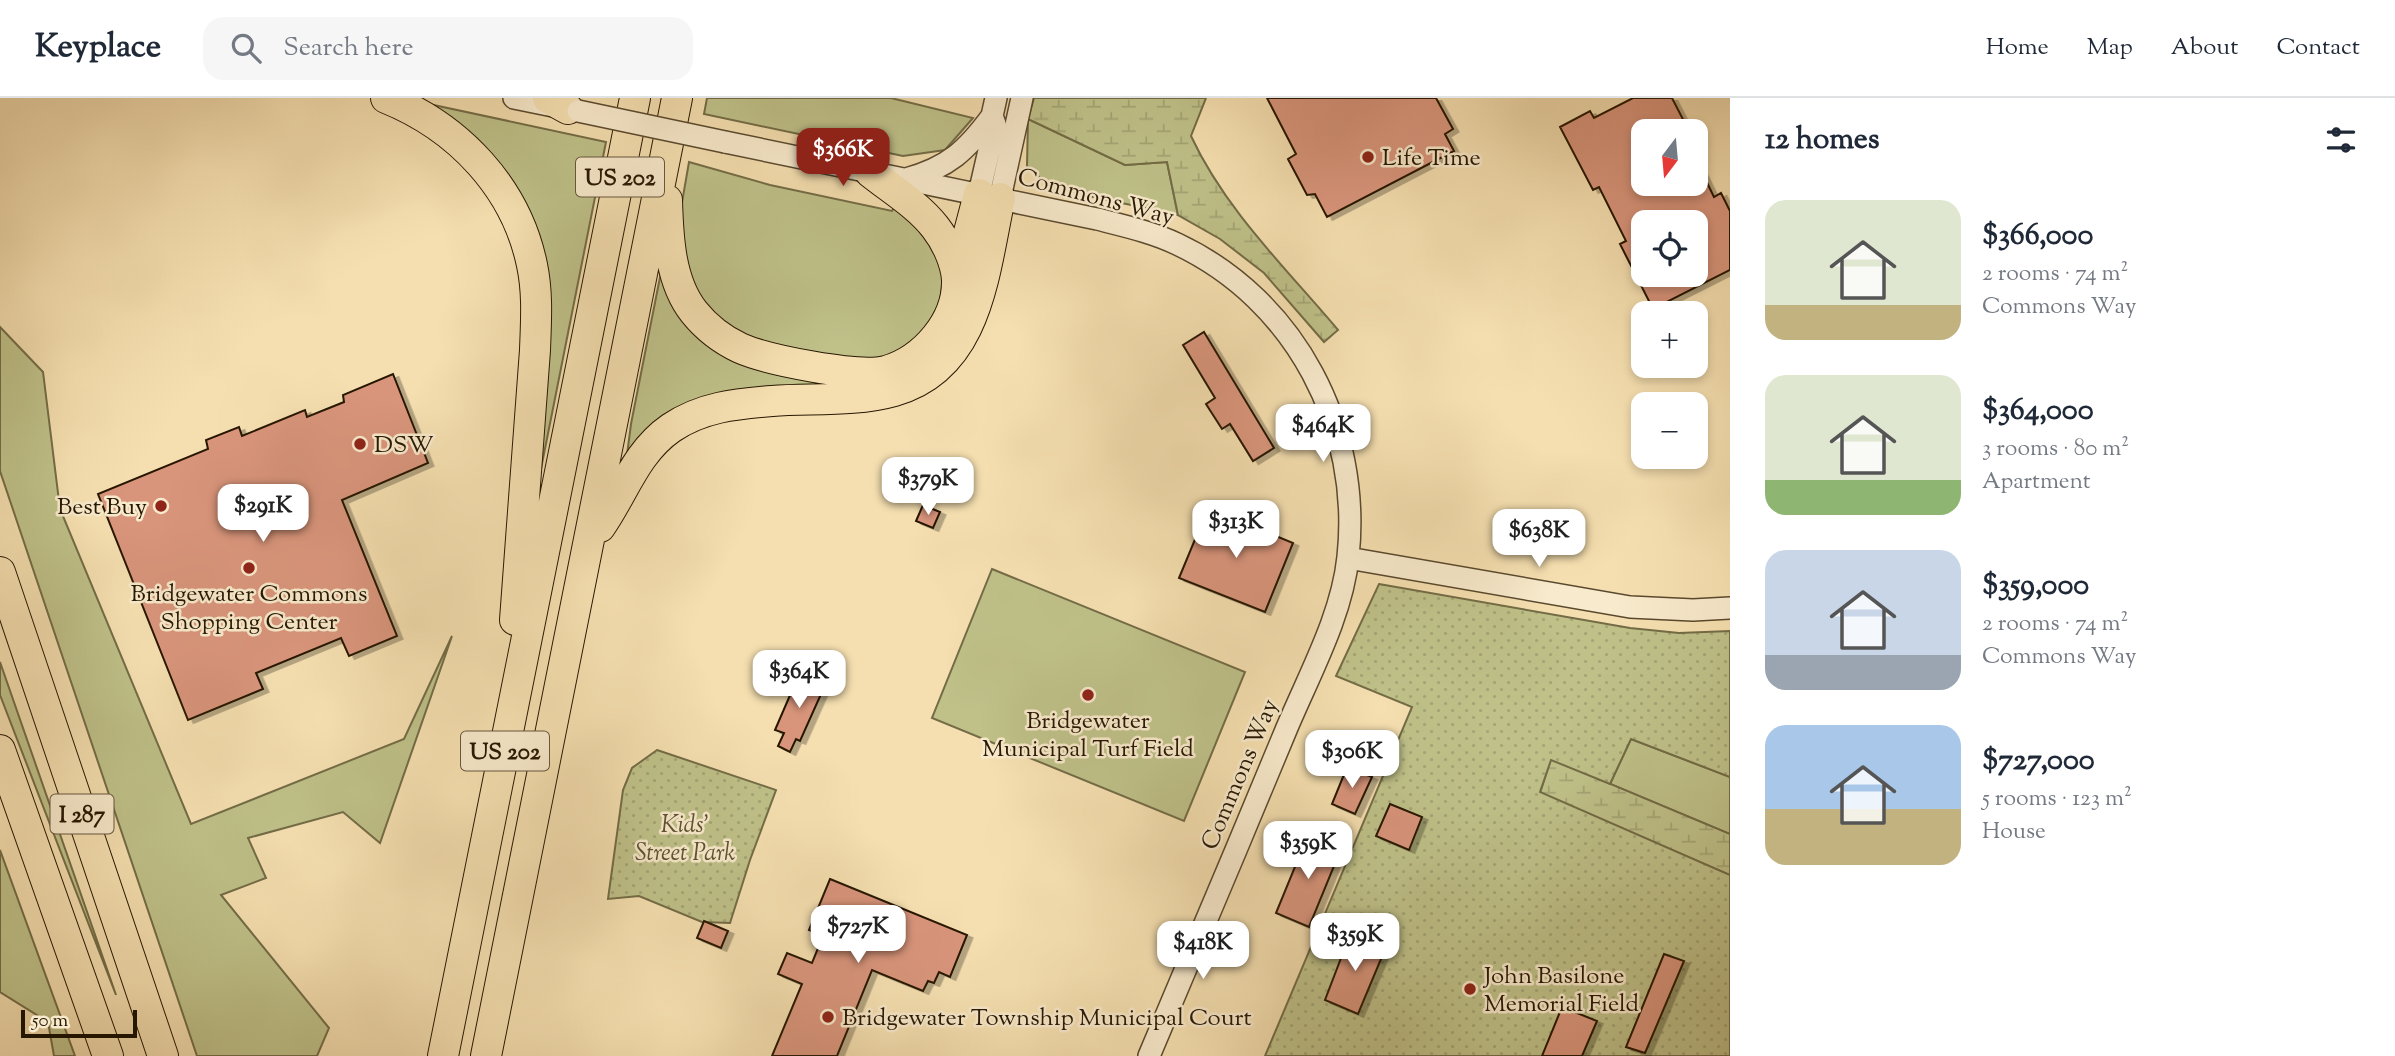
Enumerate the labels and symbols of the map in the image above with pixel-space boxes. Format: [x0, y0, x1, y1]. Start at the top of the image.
north arrow [1631, 119, 1708, 196]
pin: $366K [794, 129, 892, 188]
place label: Life Time [1382, 142, 1481, 176]
marker: Life Time [1360, 149, 1376, 165]
road number: US 202 [576, 158, 664, 197]
street label: Commons Way [1013, 161, 1178, 235]
pin: $464K [1274, 404, 1372, 464]
place label: DSW [374, 429, 434, 463]
marker: DSW [352, 436, 368, 452]
pin: $379K [879, 458, 977, 517]
pin: $291K [214, 484, 312, 544]
place label: Best Buy [57, 491, 147, 525]
marker: Best Buy [153, 498, 169, 514]
pin: $313K [1187, 500, 1285, 560]
pin: $638K [1490, 510, 1588, 569]
marker: Bridgewater Commons Shopping Center [241, 560, 257, 576]
place label: Bridgewater Commons Shopping Center [131, 578, 367, 640]
pin: $364K [750, 650, 848, 710]
marker: Bridgewater Municipal Turf Field [1080, 687, 1096, 703]
street label: Commons Way [1194, 694, 1288, 856]
place label: Bridgewater Municipal Turf Field [982, 705, 1194, 767]
pin: $306K [1303, 730, 1401, 790]
road number: US 202 [461, 732, 549, 771]
road number: I 287 [50, 794, 114, 834]
park label: Kids' Street Park [635, 809, 735, 871]
pin: $359K [1259, 822, 1357, 881]
pin: $727K [809, 906, 907, 965]
pin: $359K [1306, 914, 1404, 973]
pin: $418K [1154, 922, 1252, 981]
place label: John Basilone Memorial Field [1482, 960, 1639, 1022]
marker: John Basilone Memorial Field [1462, 981, 1478, 997]
place label: Bridgewater Township Municipal Court [842, 1002, 1252, 1036]
scale bar [21, 1007, 136, 1039]
marker: Bridgewater Township Municipal Court [820, 1009, 836, 1025]

